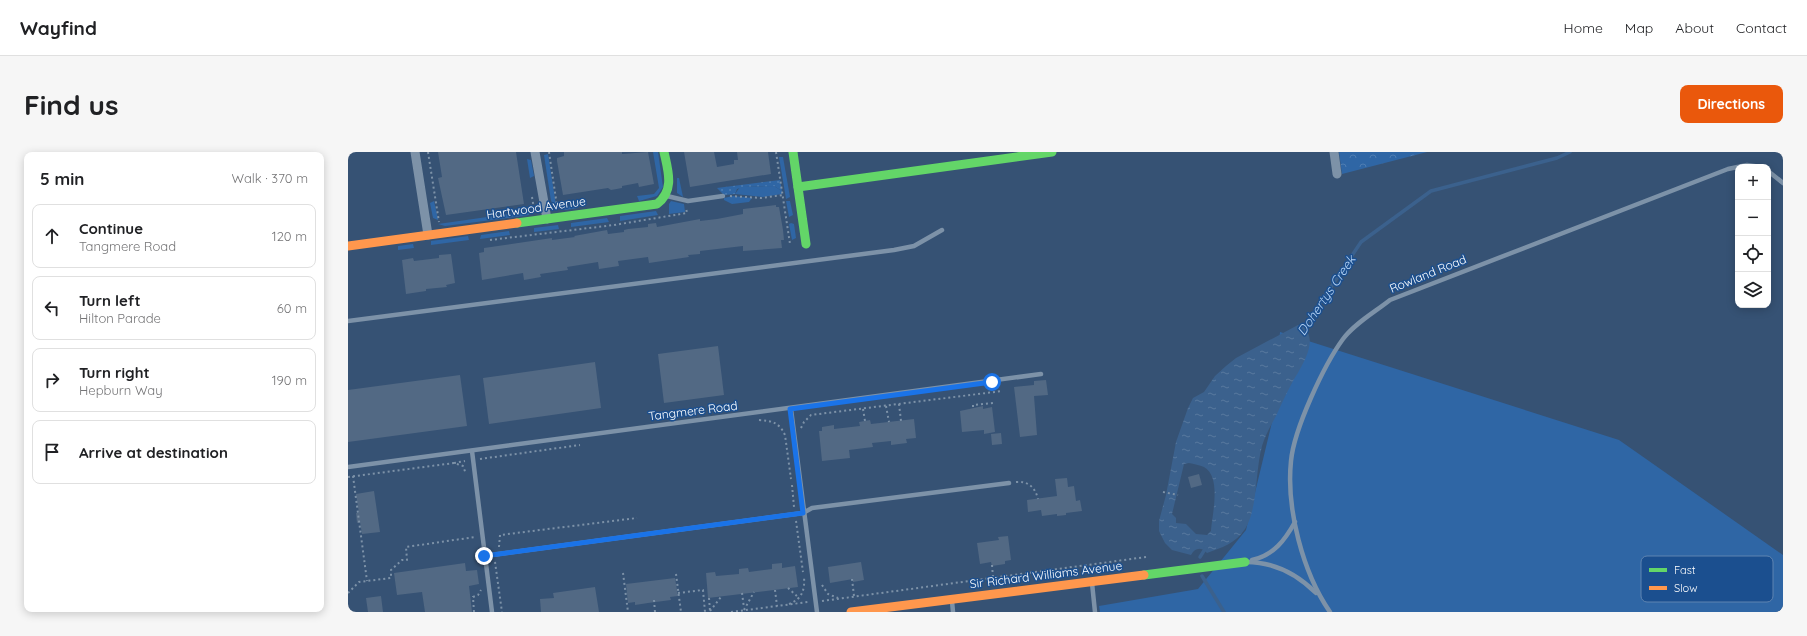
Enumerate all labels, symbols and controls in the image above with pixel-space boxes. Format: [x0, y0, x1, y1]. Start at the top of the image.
text: Wayfind [20, 16, 97, 40]
text: Home [1564, 19, 1603, 37]
text: Map [1625, 19, 1653, 37]
text: About [1675, 19, 1714, 37]
text: Contact [1736, 19, 1787, 37]
button: Directions [1680, 85, 1783, 123]
text: Find us [24, 87, 118, 122]
map controls [1735, 164, 1771, 308]
button: + [1735, 164, 1771, 200]
text: 5 min [40, 168, 84, 189]
text: Walk · 370 m [231, 170, 308, 186]
street label: Hartwood Avenue [485, 193, 587, 222]
button: − [1735, 200, 1771, 236]
text: Continue [79, 219, 143, 238]
icon: ahead [41, 225, 63, 247]
text: 120 m [272, 228, 307, 244]
button: locate [1735, 236, 1771, 272]
text: Tangmere Road [79, 238, 176, 254]
water label: Dohertys Creek [1293, 251, 1359, 338]
street label: Rowland Road [1387, 251, 1468, 296]
button: layers [1735, 272, 1771, 308]
text: Turn left [79, 291, 141, 310]
icon: left [41, 297, 63, 319]
text: 60 m [277, 300, 307, 316]
text: Hilton Parade [79, 310, 161, 326]
text: Turn right [79, 363, 150, 382]
icon: right [41, 369, 63, 391]
text: 190 m [272, 372, 307, 388]
route start [983, 373, 1001, 391]
text: Hepburn Way [79, 382, 163, 398]
street label: Tangmere Road [648, 398, 738, 423]
icon: arrive [41, 441, 63, 463]
text: Arrive at destination [79, 443, 228, 462]
route end [475, 547, 493, 565]
legend [1641, 556, 1773, 602]
street label: Sir Richard Williams Avenue [969, 558, 1123, 591]
text: Fast [1674, 563, 1696, 577]
text: Slow [1674, 581, 1698, 595]

